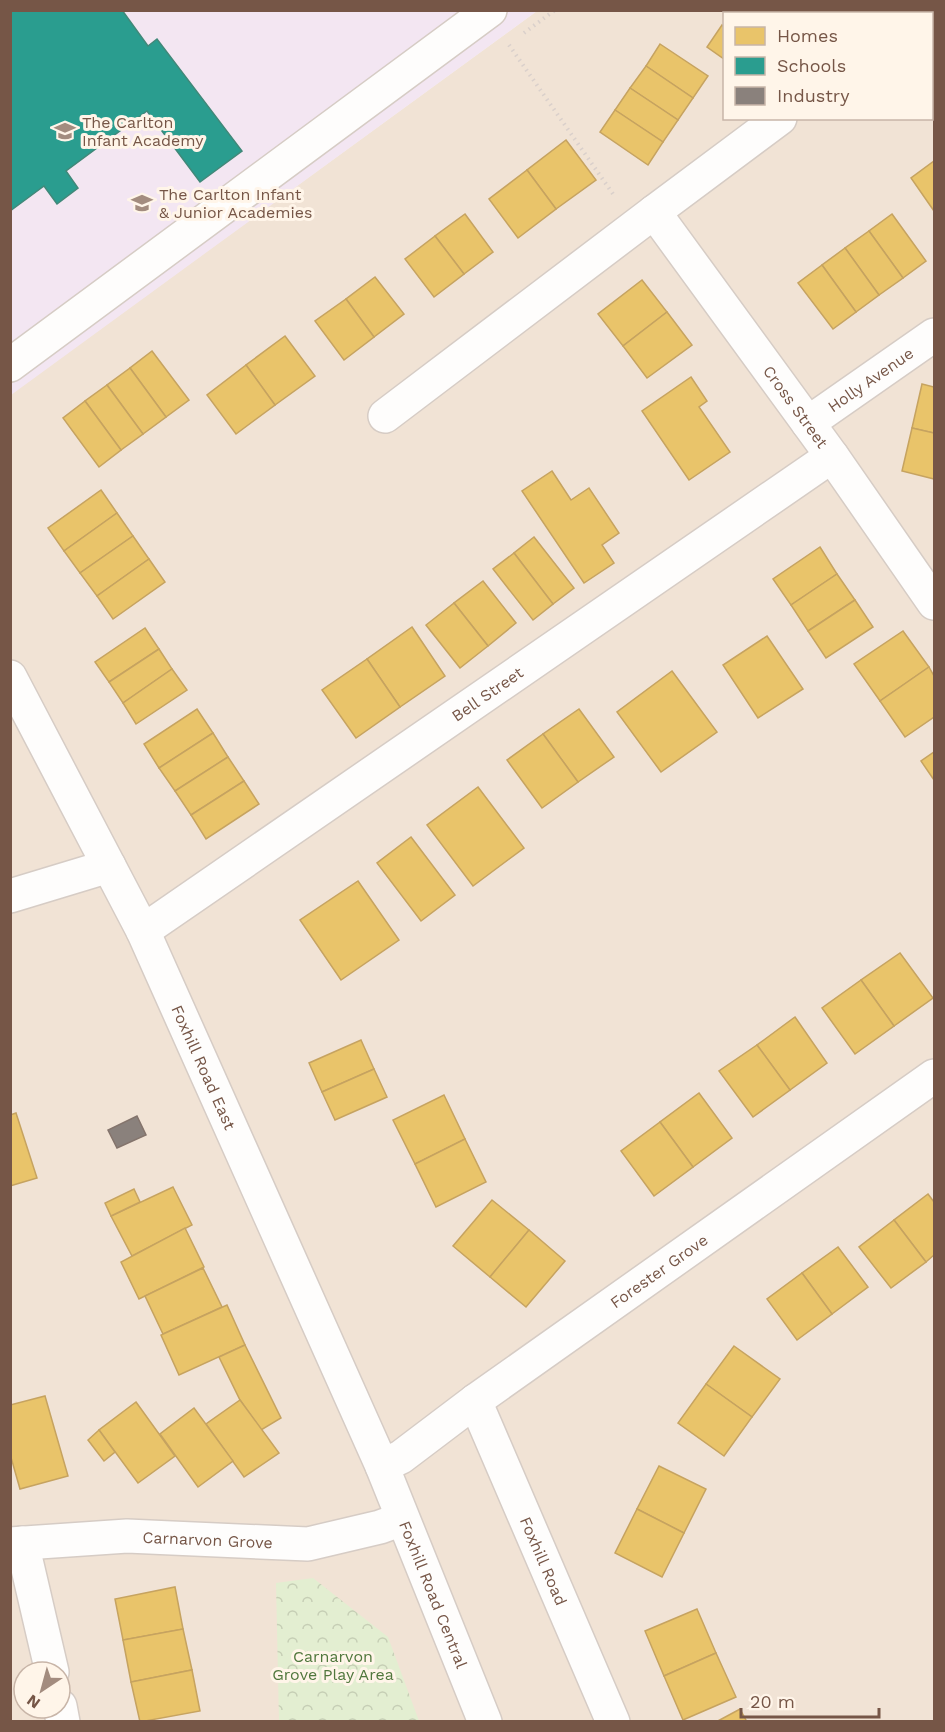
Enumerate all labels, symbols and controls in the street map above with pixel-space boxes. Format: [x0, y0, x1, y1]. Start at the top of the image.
legend [723, 12, 933, 120]
text: Homes [777, 25, 838, 46]
text: Schools [777, 55, 846, 76]
text: Industry [777, 85, 850, 106]
place label: The Carlton Infant Academy [82, 113, 204, 150]
school or university icon: The Carlton Infant Academy [53, 119, 77, 143]
place label: The Carlton Infant & Junior Academies [159, 185, 312, 222]
school or university icon: The Carlton Infant & Junior Academies [130, 191, 154, 215]
street label: Holly Avenue [824, 343, 917, 416]
street label: Cross Street [760, 362, 832, 452]
street label: Bell Street [448, 662, 527, 725]
street label: Foxhill Road East [168, 1002, 240, 1133]
street label: Forester Grove [606, 1230, 711, 1312]
street label: Foxhill Road [516, 1514, 571, 1608]
street label: Foxhill Road Central [395, 1518, 472, 1671]
street label: Carnarvon Grove [142, 1527, 273, 1552]
park label: Carnarvon Grove Play Area [272, 1647, 394, 1684]
north arrow [12, 1660, 72, 1720]
scale bar [741, 1681, 879, 1719]
text: N [23, 1691, 44, 1713]
text: 20 m [750, 1691, 795, 1712]

